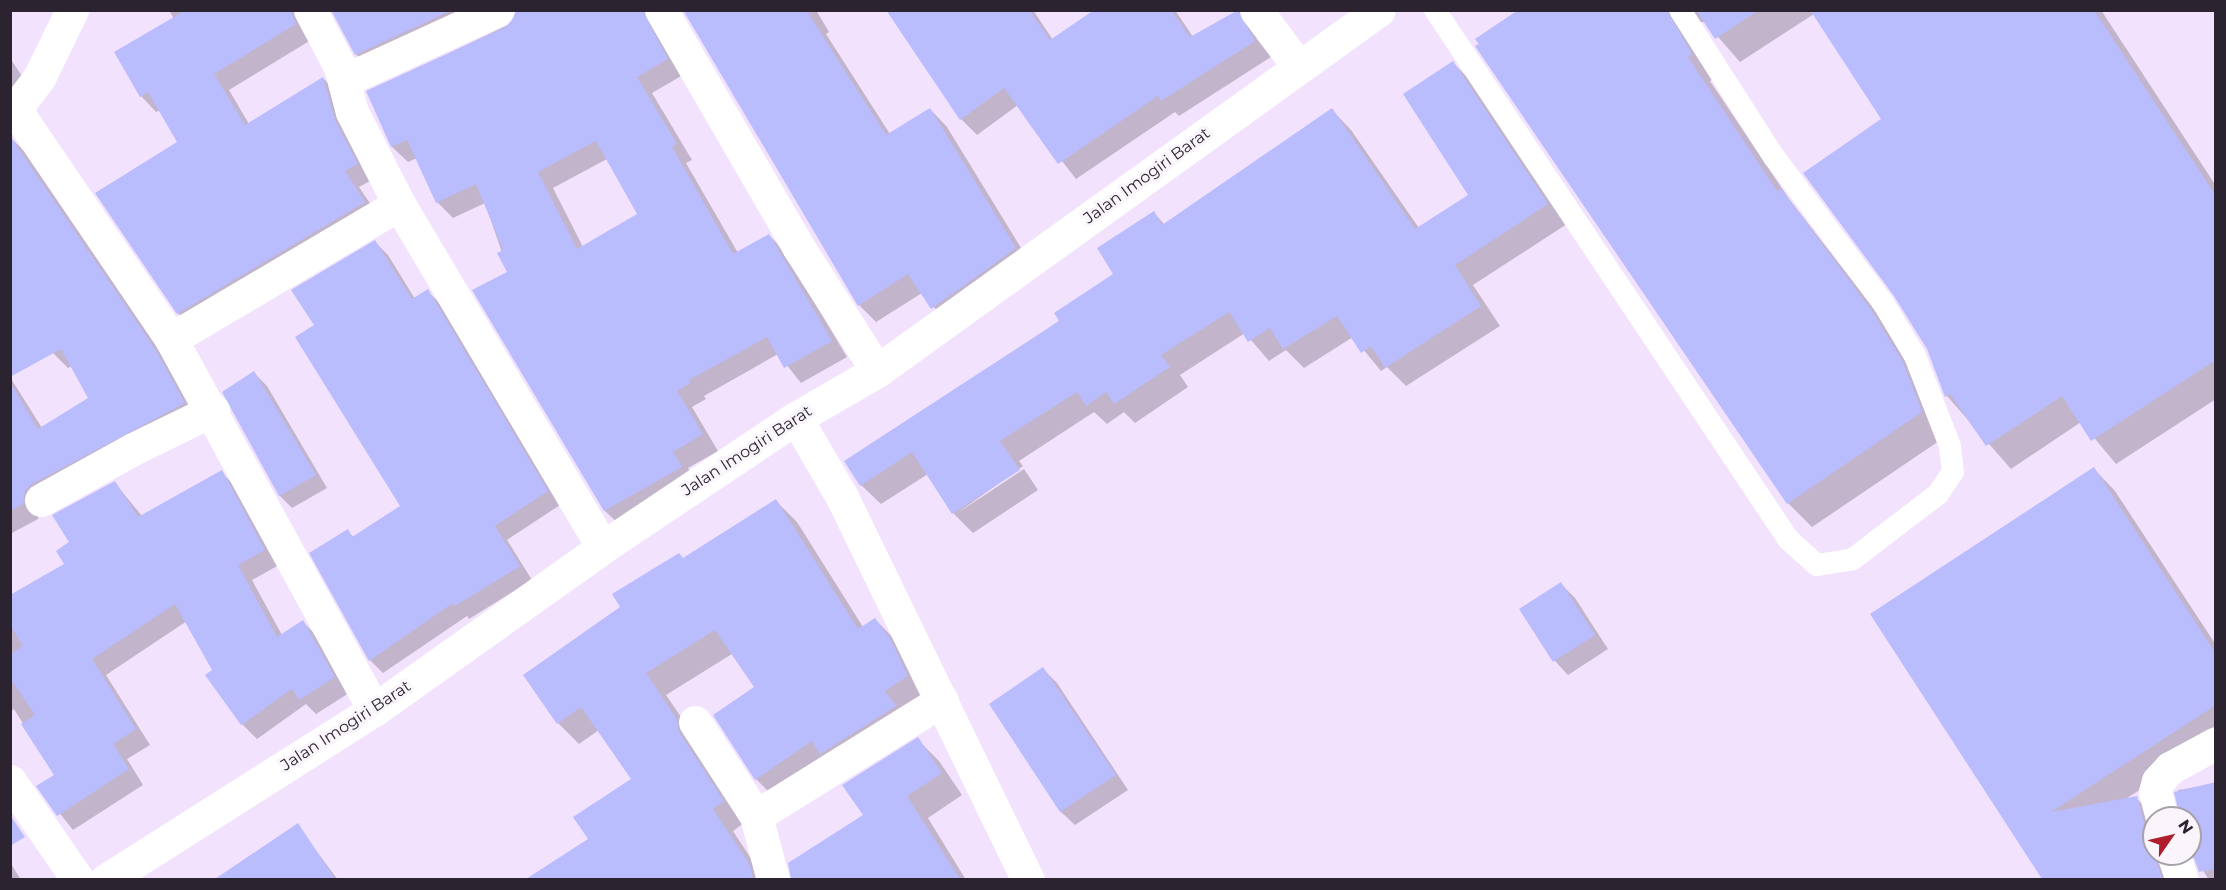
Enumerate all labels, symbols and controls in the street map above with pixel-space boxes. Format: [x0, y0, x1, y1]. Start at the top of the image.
street label: Jalan Imogiri Barat [1080, 124, 1214, 228]
street label: Jalan Imogiri Barat [678, 402, 816, 500]
street label: Jalan Imogiri Barat [277, 677, 415, 775]
north arrow [2142, 806, 2202, 866]
text: N [2174, 816, 2197, 837]

